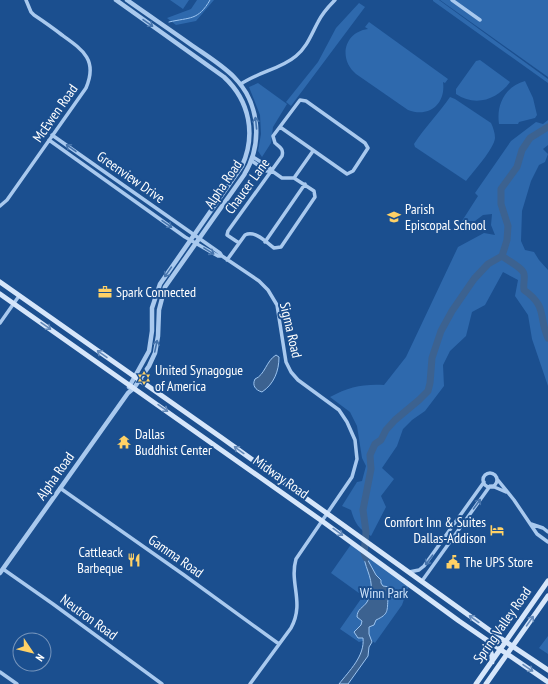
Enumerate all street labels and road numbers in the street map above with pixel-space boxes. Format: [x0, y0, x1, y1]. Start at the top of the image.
street label: McEwen Road [28, 80, 82, 146]
street label: Greenview Drive [94, 147, 169, 207]
street label: Chaucer Lane [221, 154, 273, 217]
street label: Alpha Road [200, 156, 246, 212]
street label: Sigma Road [276, 300, 306, 360]
street label: Alpha Road [32, 448, 78, 504]
street label: Midway Road [250, 451, 312, 503]
street label: Gamma Road [145, 531, 207, 581]
street label: Spring Valley Road [469, 583, 535, 667]
street label: Neutron Road [57, 590, 121, 644]

